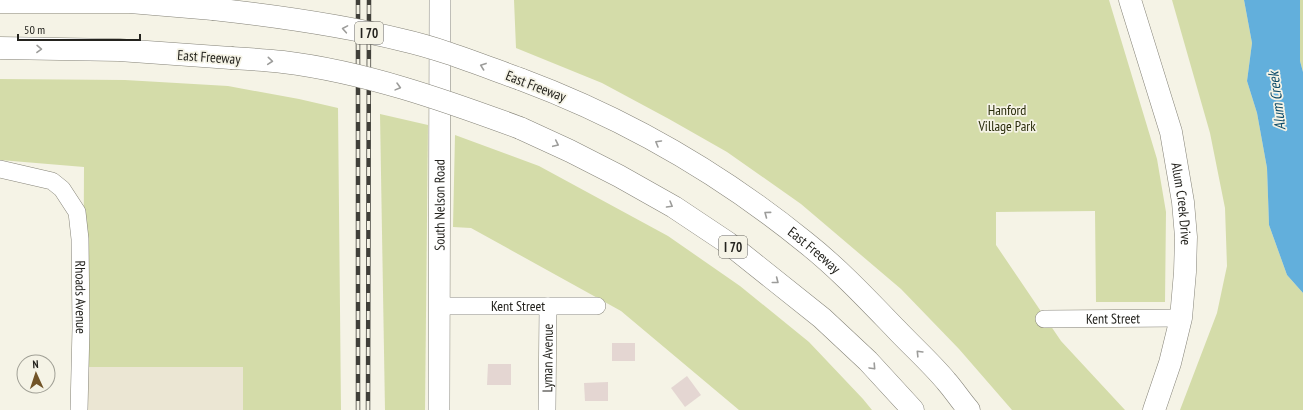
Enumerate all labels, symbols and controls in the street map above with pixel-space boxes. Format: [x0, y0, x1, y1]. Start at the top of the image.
scale bar [18, 16, 140, 42]
text: 50 m [24, 22, 45, 37]
road number: I 70 [355, 22, 383, 44]
one-way arrow [342, 25, 348, 33]
one-way arrow [36, 45, 42, 53]
street label: East Freeway [177, 46, 242, 68]
one-way arrow [267, 57, 273, 66]
one-way arrow [480, 62, 487, 71]
street label: East Freeway [503, 66, 569, 106]
water label: Alum Creek [1263, 68, 1290, 131]
one-way arrow [394, 82, 401, 91]
park label: Hanford Village Park [977, 101, 1036, 135]
one-way arrow [551, 139, 559, 147]
one-way arrow [655, 141, 662, 148]
street label: South Nelson Road [430, 159, 449, 251]
street label: Alum Creek Drive [1167, 161, 1195, 246]
one-way arrow [666, 201, 674, 208]
one-way arrow [765, 211, 772, 218]
street label: East Freeway [784, 223, 845, 278]
road number: I 70 [719, 236, 747, 258]
street label: Rhoads Avenue [71, 260, 90, 334]
one-way arrow [771, 276, 778, 283]
street label: Kent Street [491, 297, 545, 315]
street label: Kent Street [1086, 309, 1140, 328]
street label: Lyman Avenue [538, 323, 557, 393]
one-way arrow [917, 350, 924, 358]
north arrow [16, 354, 56, 394]
text: N [32, 357, 39, 371]
one-way arrow [868, 362, 876, 370]

